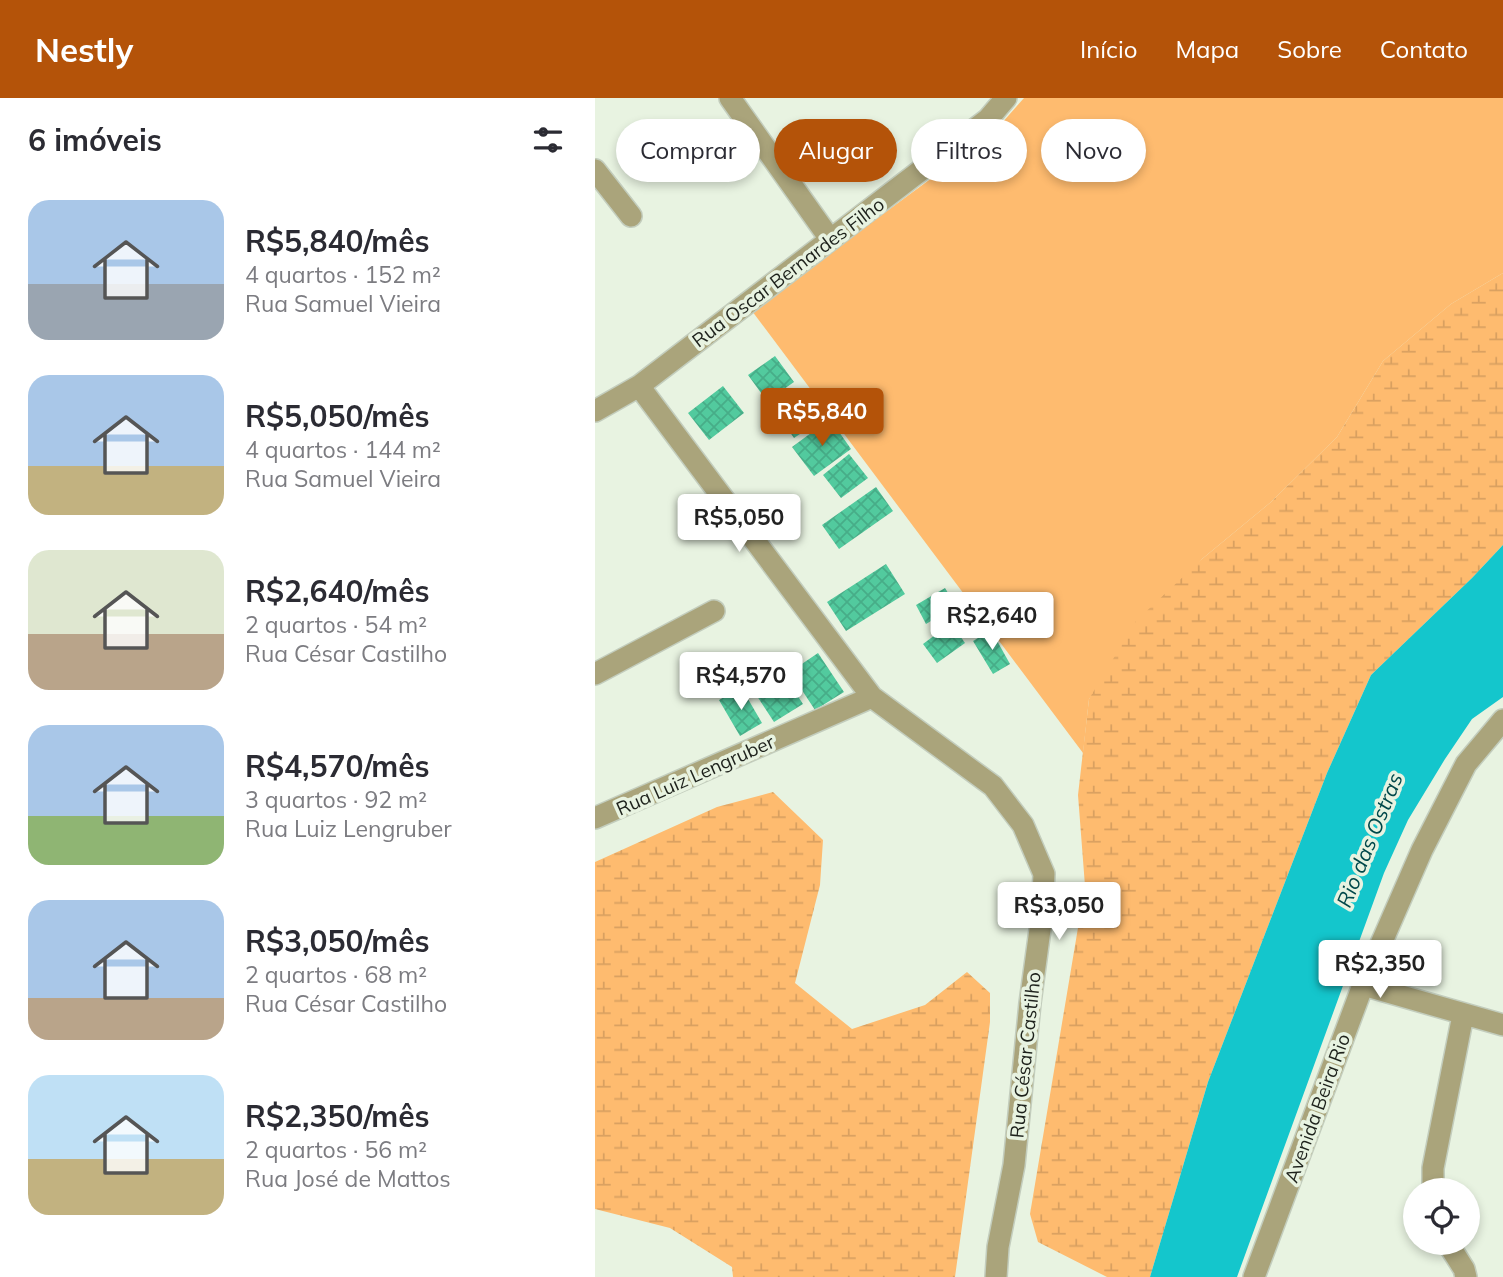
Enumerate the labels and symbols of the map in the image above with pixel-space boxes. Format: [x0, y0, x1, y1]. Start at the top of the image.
street label: Rua Oscar Bernardes Filho [687, 192, 889, 352]
pin: R$5,840 [757, 388, 887, 448]
pin: R$5,050 [674, 494, 804, 554]
pin: R$2,640 [927, 592, 1057, 652]
pin: R$4,570 [676, 652, 806, 712]
street label: Rua Luiz Lengruber [612, 729, 778, 821]
water label: Rio das Ostras [1330, 769, 1408, 911]
pin: R$3,050 [994, 882, 1124, 942]
pin: R$2,350 [1315, 940, 1445, 1000]
street label: Rua César Castilho [1004, 971, 1046, 1139]
street label: Avenida Beira Rio [1279, 1030, 1355, 1186]

